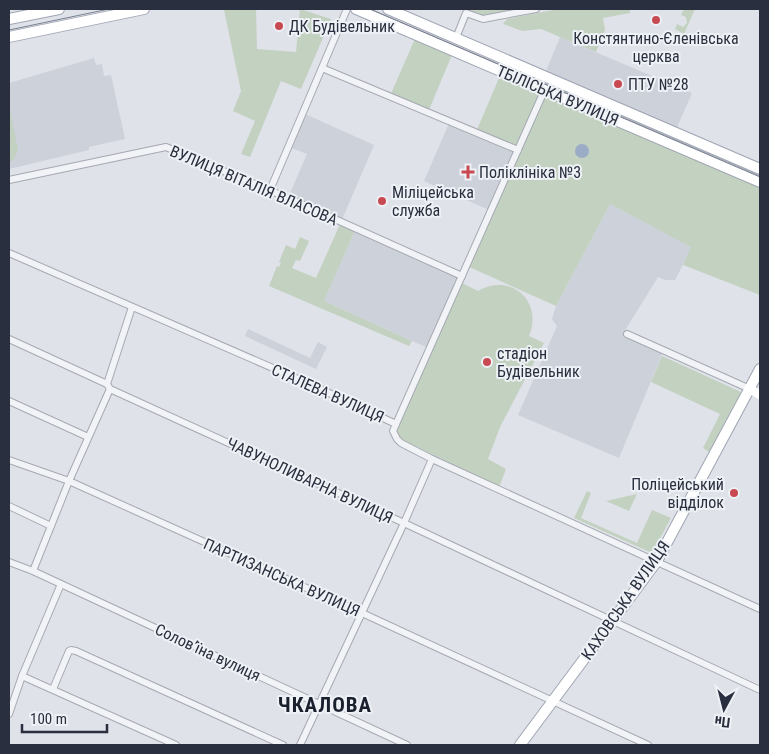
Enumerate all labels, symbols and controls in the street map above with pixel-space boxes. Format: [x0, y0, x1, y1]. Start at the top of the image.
marker: Констянтино-Єленівська церква [650, 14, 662, 26]
place label: ДК Будівельник [289, 17, 395, 36]
marker: ДК Будівельник [273, 20, 285, 32]
place label: Констянтино-Єленівська церква [573, 29, 739, 66]
street label: ТБІЛІСЬКА ВУЛИЦЯ [494, 61, 622, 130]
place label: ПТУ №28 [628, 75, 689, 94]
marker: ПТУ №28 [612, 78, 624, 90]
street label: ВУЛИЦЯ ВІТАЛІЯ ВЛАСОВА [167, 141, 340, 229]
place label: Поліклініка №3 [479, 163, 581, 182]
marker: Поліклініка №3 [461, 165, 475, 179]
place label: Міліцейська служба [392, 183, 474, 220]
marker: Міліцейська служба [376, 195, 388, 207]
place label: стадіон Будівельник [497, 344, 580, 381]
marker: стадіон Будівельник [481, 356, 493, 368]
street label: СТАЛЕВА ВУЛИЦЯ [269, 360, 387, 427]
street label: ЧАВУНОЛИВАРНА ВУЛИЦЯ [224, 434, 396, 527]
place label: Поліцейський відділок [631, 475, 724, 512]
marker: Поліцейський відділок [728, 487, 740, 499]
street label: ПАРТИЗАНСЬКА ВУЛИЦЯ [201, 534, 363, 621]
street label: КАХОВСЬКА ВУЛИЦЯ [577, 537, 674, 663]
street label: Соловʼїна вулиця [152, 620, 264, 685]
north arrow [699, 684, 749, 734]
district label: ЧКАЛОВА [278, 693, 372, 717]
scale bar [22, 702, 108, 734]
text: 100 m [30, 710, 67, 728]
text: Пн [714, 713, 731, 731]

